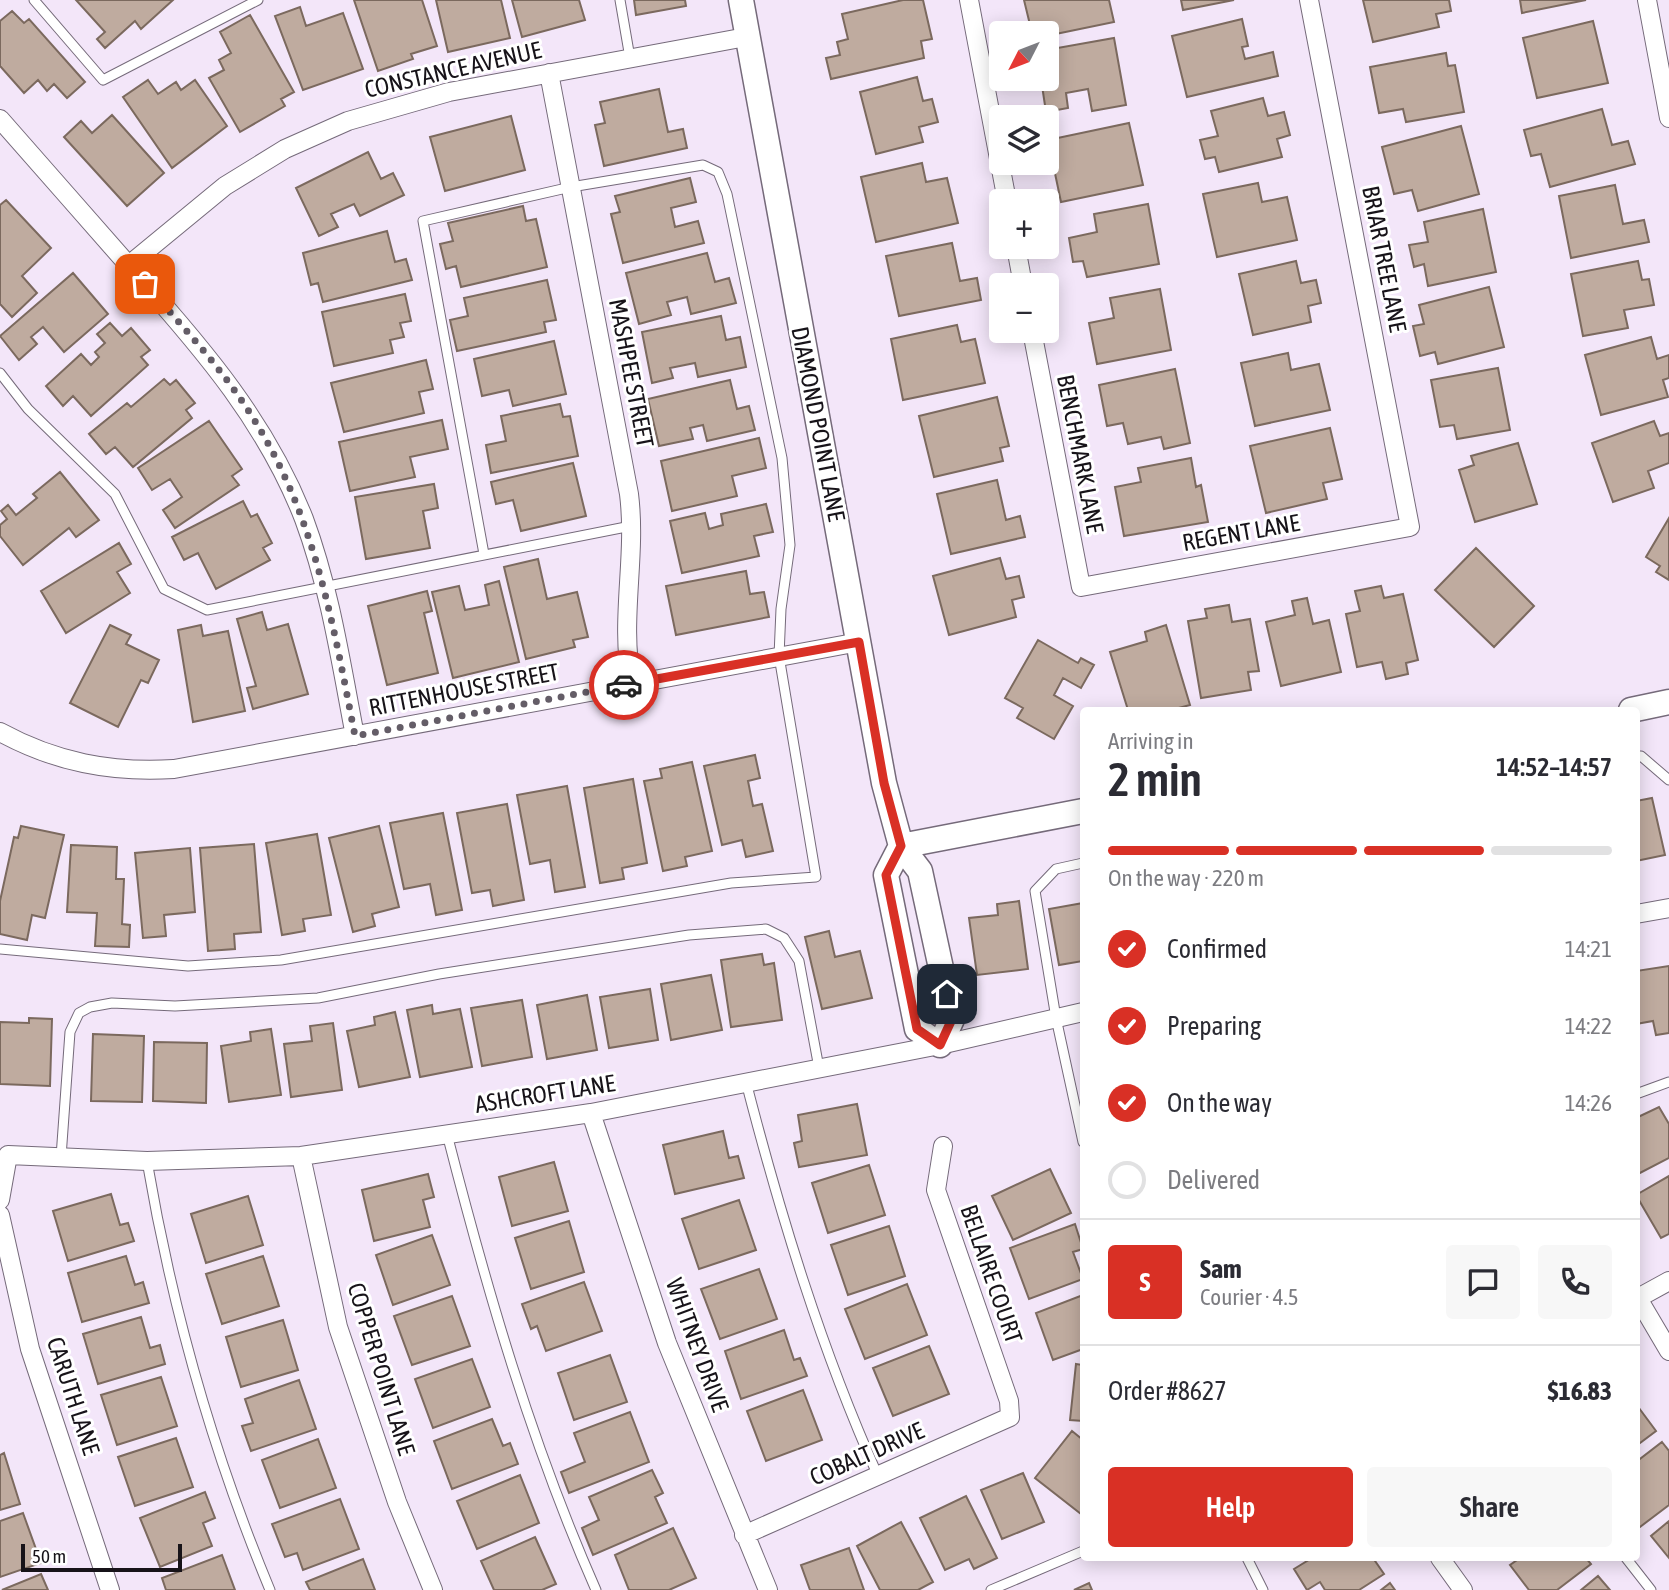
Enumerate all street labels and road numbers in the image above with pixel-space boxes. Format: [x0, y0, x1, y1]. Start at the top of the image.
street label: CONSTANCE AVENUE [362, 36, 544, 103]
street label: BRIAR TREE LANE [1357, 184, 1412, 334]
street label: MASHPEE STREET [604, 296, 659, 450]
street label: DIAMOND POINT LANE [786, 324, 851, 523]
street label: BENCHMARK LANE [1052, 372, 1109, 535]
street label: REGENT LANE [1180, 509, 1302, 556]
street label: RITTENHOUSE STREET [367, 658, 562, 721]
street label: ASHCROFT LANE [473, 1069, 617, 1118]
street label: BELLAIRE COURT [955, 1201, 1028, 1347]
street label: WHITNEY DRIVE [661, 1274, 734, 1415]
street label: COPPER POINT LANE [342, 1279, 421, 1458]
street label: CARUTH LANE [42, 1334, 105, 1458]
street label: COBALT DRIVE [806, 1416, 928, 1491]

